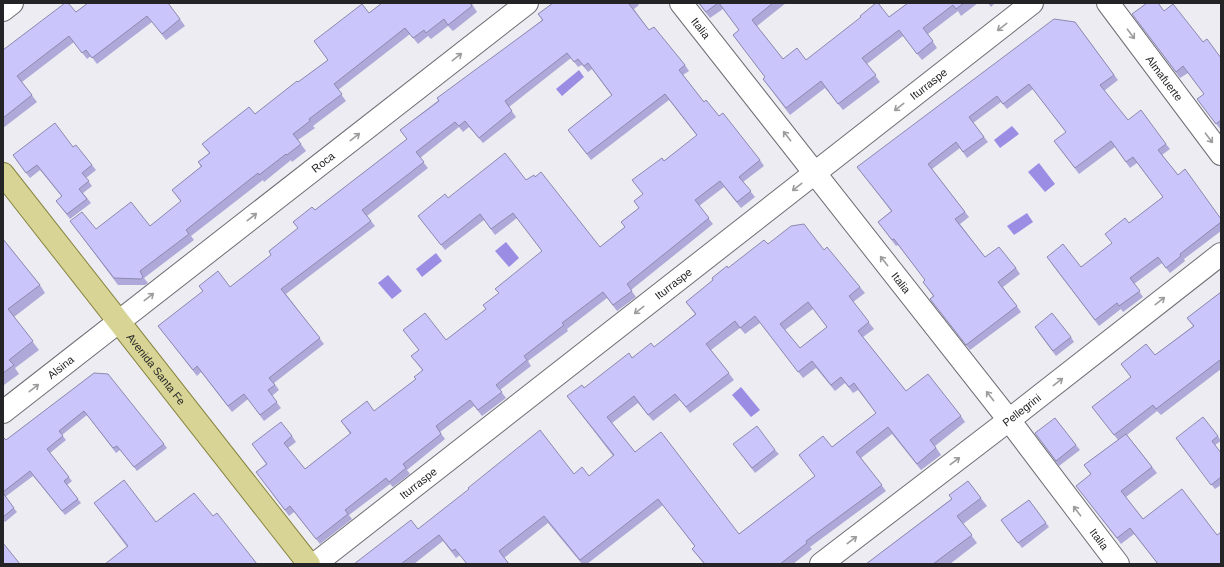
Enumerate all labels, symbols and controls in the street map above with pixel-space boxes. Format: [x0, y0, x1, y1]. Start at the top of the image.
street label: Italia [689, 15, 713, 42]
one-way arrow [996, 23, 1007, 31]
one-way arrow [1127, 29, 1135, 40]
one-way arrow [452, 53, 463, 62]
street label: Almafuerte [1144, 53, 1185, 103]
street label: Iturraspe [908, 66, 949, 102]
one-way arrow [894, 103, 905, 111]
one-way arrow [782, 131, 791, 142]
one-way arrow [1205, 132, 1213, 143]
one-way arrow [349, 133, 360, 142]
street label: Roca [309, 149, 338, 175]
one-way arrow [791, 183, 802, 192]
one-way arrow [246, 213, 257, 221]
one-way arrow [880, 255, 889, 266]
street label: Iturraspe [653, 266, 694, 302]
street label: Italia [889, 270, 914, 296]
one-way arrow [144, 293, 155, 301]
one-way arrow [1155, 297, 1166, 306]
one-way arrow [634, 306, 645, 315]
street label: Avenida Santa Fe [124, 331, 188, 407]
street label: Alsina [45, 353, 77, 381]
one-way arrow [1053, 377, 1064, 386]
one-way arrow [28, 384, 39, 392]
one-way arrow [986, 391, 994, 402]
street label: Pellegrini [1000, 391, 1043, 429]
one-way arrow [950, 457, 961, 466]
street label: Iturraspe [397, 465, 439, 501]
one-way arrow [1073, 505, 1082, 516]
street label: Italia [1087, 526, 1112, 553]
one-way arrow [847, 536, 858, 545]

